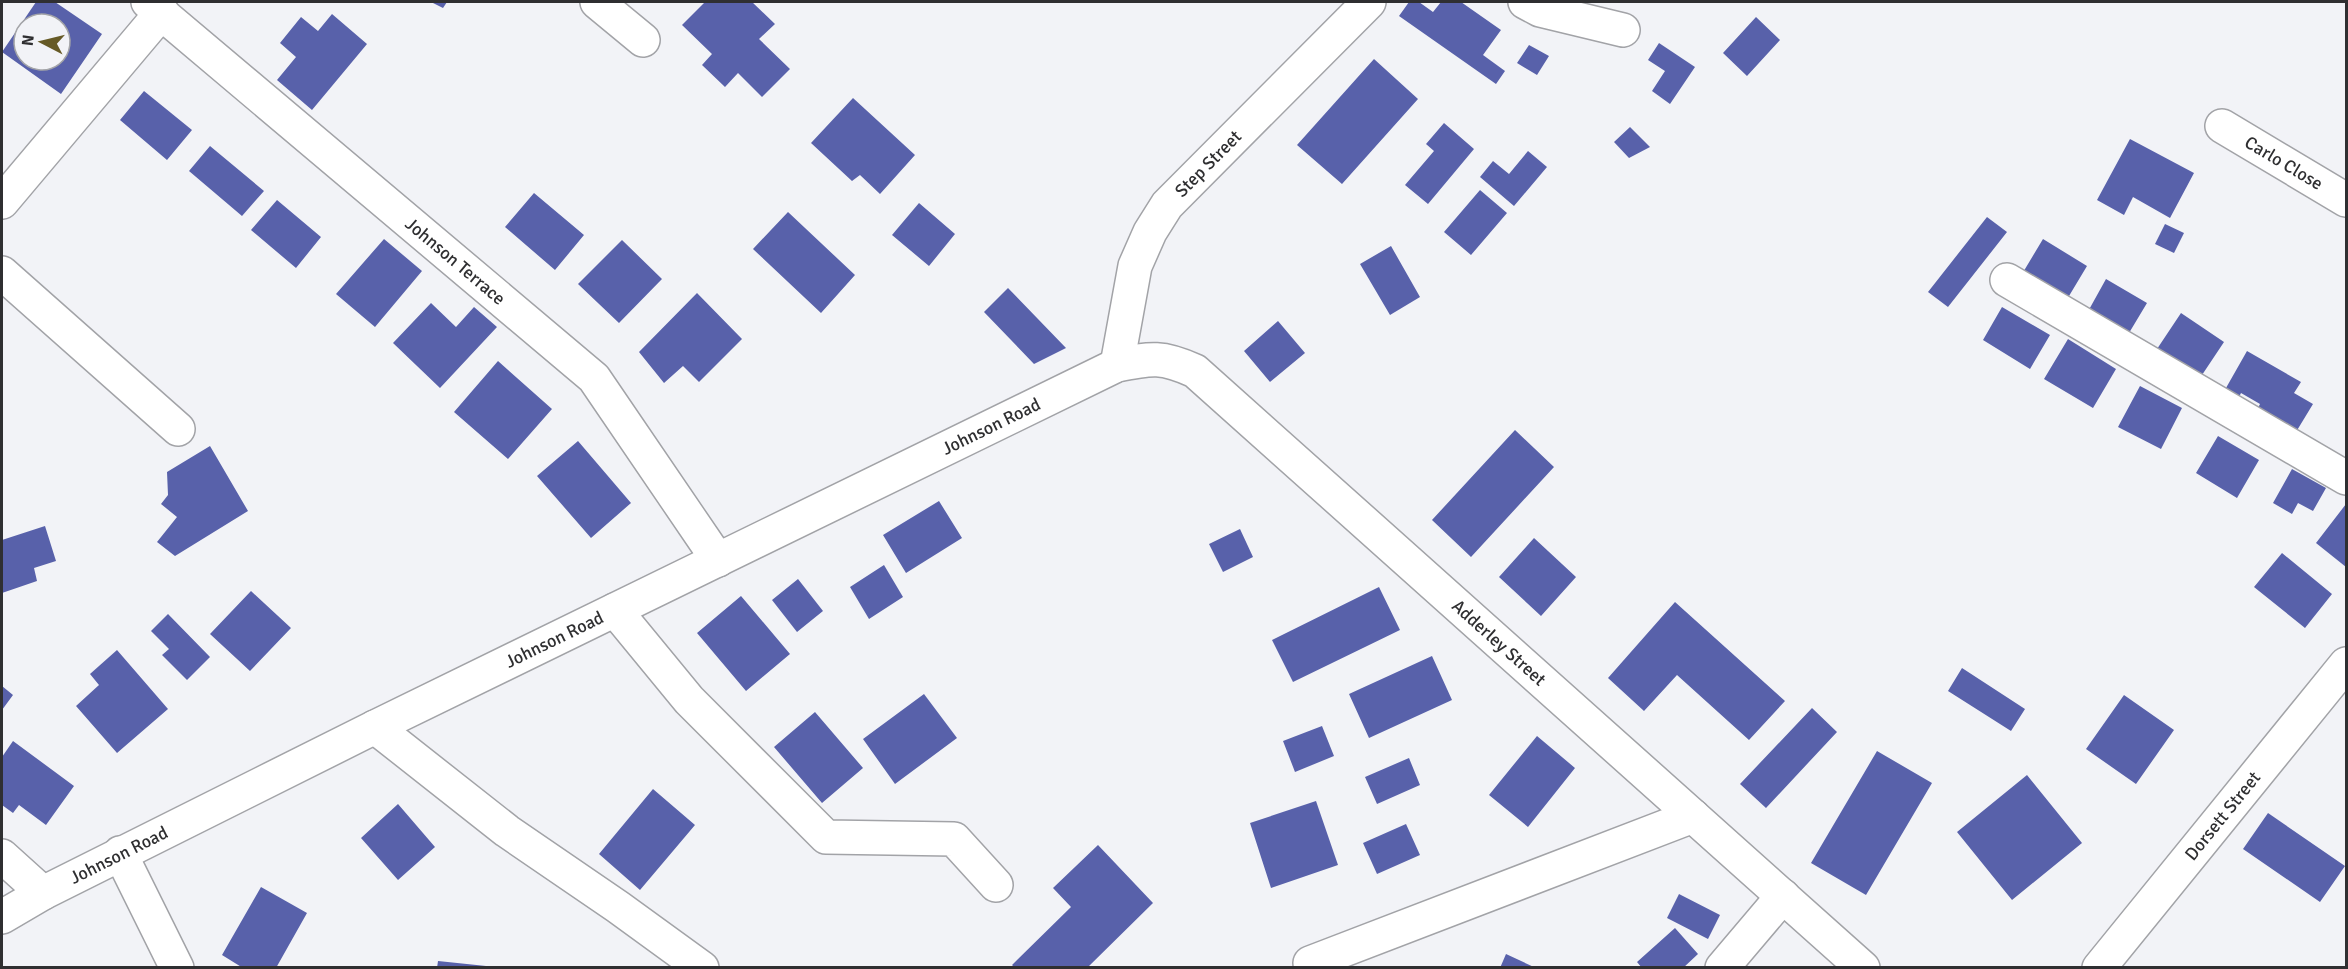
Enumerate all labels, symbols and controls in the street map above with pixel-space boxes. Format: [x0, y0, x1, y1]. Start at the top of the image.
north arrow [12, 12, 72, 72]
text: N [18, 34, 39, 47]
street label: Step Street [1170, 126, 1246, 202]
street label: Carlo Close [2241, 131, 2327, 195]
street label: Johnson Terrace [401, 213, 510, 310]
street label: Johnson Road [938, 393, 1044, 460]
street label: Adderley Street [1447, 595, 1551, 690]
street label: Johnson Road [502, 606, 607, 673]
street label: Dorsett Street [2180, 767, 2265, 865]
street label: Johnson Road [66, 821, 171, 889]

